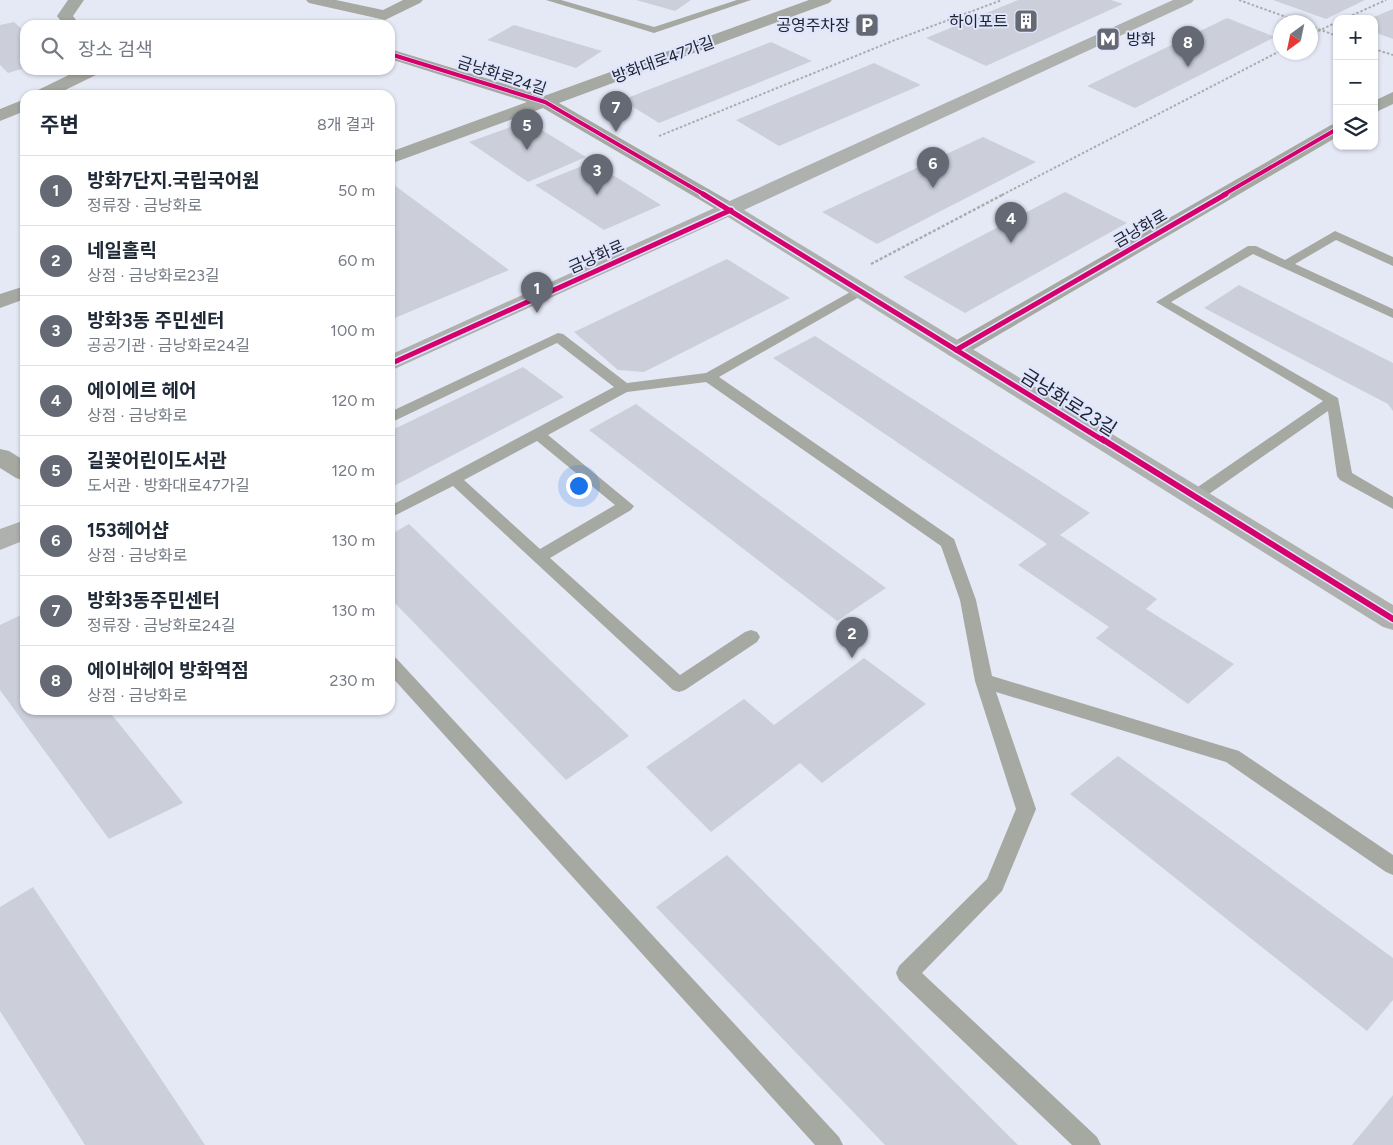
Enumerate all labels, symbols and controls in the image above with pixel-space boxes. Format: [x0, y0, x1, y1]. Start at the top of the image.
building icon: 하이포트 [1013, 8, 1039, 34]
parking icon: 공영주차장 [854, 12, 880, 38]
place label: 하이포트 [949, 12, 1008, 31]
north arrow [1273, 15, 1318, 60]
map controls [1333, 15, 1378, 150]
button: + [1333, 15, 1378, 60]
place label: 공영주차장 [776, 16, 850, 35]
search box [20, 20, 395, 75]
metro station icon: 방화 [1095, 26, 1121, 52]
pin: 8 [1172, 26, 1204, 67]
place label: 방화 [1126, 30, 1156, 49]
street label: 방화대로47가길 [610, 32, 717, 87]
icon: search [38, 34, 66, 62]
text: 장소 검색 [78, 38, 153, 61]
street label: 금낭화로24길 [455, 52, 549, 99]
button: − [1333, 60, 1378, 105]
pin: 7 [600, 91, 632, 132]
button: layers [1333, 105, 1378, 150]
pin: 5 [511, 109, 543, 150]
text: 주변 [40, 112, 79, 137]
text: 8개 결과 [317, 115, 375, 134]
pin: 6 [917, 147, 949, 188]
pin: 3 [581, 154, 613, 195]
text: 방화7단지.국립국어원 [87, 169, 260, 192]
text: 1 [53, 181, 59, 200]
text: 50 m [338, 181, 375, 200]
text: 정류장 · 금낭화로 [87, 196, 202, 215]
pin: 4 [995, 202, 1027, 243]
street label: 금낭화로 [1110, 205, 1171, 251]
street label: 금낭화로 [565, 236, 627, 277]
text: 네일홀릭 [87, 239, 157, 262]
text: 2 [51, 251, 61, 270]
text: 60 m [338, 251, 375, 270]
text: 상점 · 금낭화로23길 [87, 266, 220, 285]
pin: 1 [521, 272, 553, 313]
text: 방화3동 주민센터 [87, 309, 224, 332]
text: 3 [52, 321, 60, 340]
text: 100 m [330, 321, 375, 340]
text: 공공기관 · 금낭화로24길 [87, 336, 250, 355]
street label: 금낭화로23길 [1017, 364, 1121, 441]
text: 에이에르 헤어 [87, 379, 196, 402]
text: 4 [51, 391, 61, 410]
text: 120 m [332, 391, 375, 410]
text: 상점 · 금낭화로 [87, 406, 187, 425]
text: 길꽃어린이도서관 [87, 449, 227, 472]
text: 5 [51, 461, 61, 480]
text: 120 m [332, 461, 375, 480]
your location [566, 473, 592, 499]
text: 도서관 · 방화대로47가길 [87, 476, 250, 495]
text: 153헤어샵 [87, 519, 169, 542]
text: 6 [51, 531, 61, 550]
text: 130 m [332, 531, 375, 550]
text: 상점 · 금낭화로 [87, 546, 187, 565]
text: 방화3동주민센터 [87, 589, 220, 612]
text: 7 [52, 601, 60, 620]
text: 130 m [332, 601, 375, 620]
text: 정류장 · 금낭화로24길 [87, 616, 236, 635]
pin: 2 [836, 617, 868, 658]
text: 에이바헤어 방화역점 [87, 659, 249, 682]
text: 8 [51, 671, 61, 690]
text: 230 m [330, 671, 375, 690]
text: 상점 · 금낭화로 [87, 686, 187, 705]

